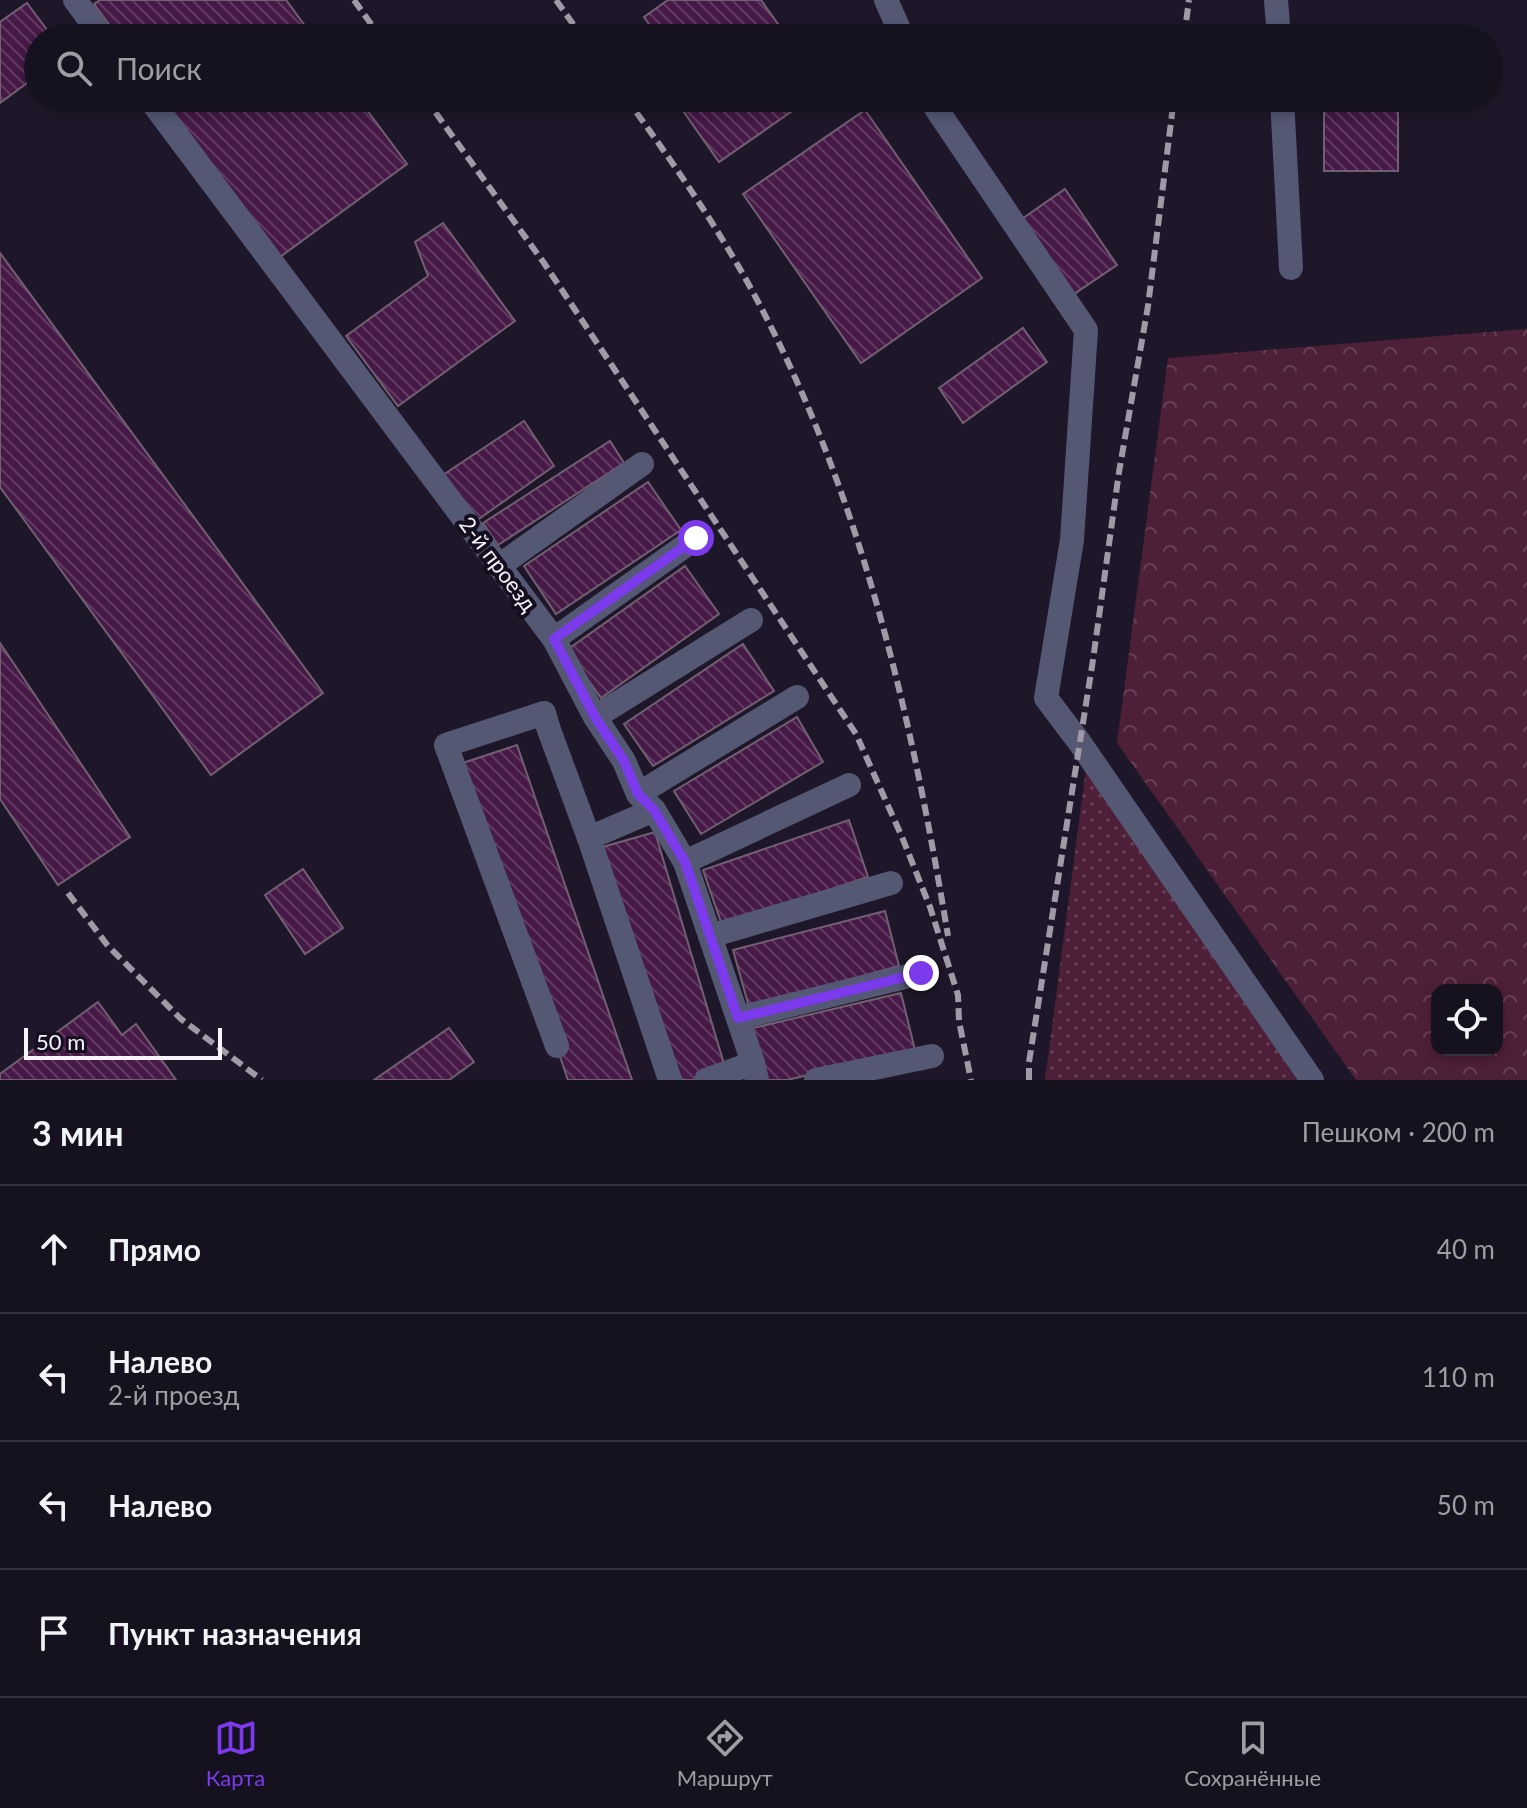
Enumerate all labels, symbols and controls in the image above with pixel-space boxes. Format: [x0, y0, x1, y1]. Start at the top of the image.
search box [24, 24, 1503, 112]
icon: search [52, 46, 96, 90]
text: Поиск [116, 50, 202, 86]
street label: 2-й проезд [454, 511, 543, 617]
route start [678, 520, 714, 556]
route end [903, 955, 939, 991]
map controls [1431, 984, 1503, 1056]
button: locate [1431, 984, 1503, 1056]
scale bar [24, 1024, 222, 1060]
text: 50 m [36, 1028, 85, 1055]
text: 3 мин [32, 1112, 124, 1153]
text: Пешком · 200 m [1302, 1116, 1495, 1148]
icon: ahead [32, 1227, 76, 1271]
text: Прямо [108, 1231, 201, 1267]
text: 40 m [1437, 1233, 1495, 1265]
text: Налево [108, 1343, 212, 1379]
icon: left [32, 1355, 76, 1399]
text: 110 m [1422, 1361, 1495, 1393]
text: 2-й проезд [108, 1379, 240, 1411]
icon: left [32, 1483, 76, 1527]
text: Налево [108, 1487, 212, 1523]
text: 50 m [1437, 1489, 1495, 1521]
icon: arrive [32, 1611, 76, 1655]
text: Пункт назначения [108, 1615, 362, 1651]
tab: Карта [206, 1716, 265, 1791]
tab: Маршрут [677, 1716, 773, 1791]
tab: Сохранённые [1184, 1716, 1321, 1791]

